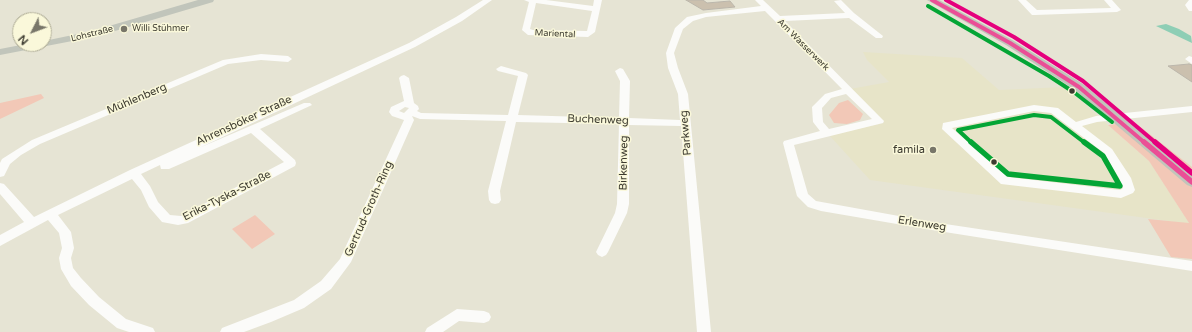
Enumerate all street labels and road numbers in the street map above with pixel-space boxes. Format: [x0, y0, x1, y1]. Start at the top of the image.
street label: Am Wasserwerk [775, 17, 831, 73]
street label: Lohstraße [70, 24, 114, 44]
street label: Mariental [534, 28, 576, 40]
street label: Mühlenberg [105, 80, 169, 118]
street label: Ahrensböker Straße [194, 93, 294, 149]
street label: Parkweg [677, 110, 695, 156]
street label: Buchenweg [567, 112, 629, 128]
street label: Birkenweg [617, 135, 631, 191]
street label: Gertrud-Groth-Ring [342, 159, 396, 259]
street label: Erika-Tyska-Straße [181, 168, 273, 224]
street label: Erlenweg [897, 214, 947, 234]

